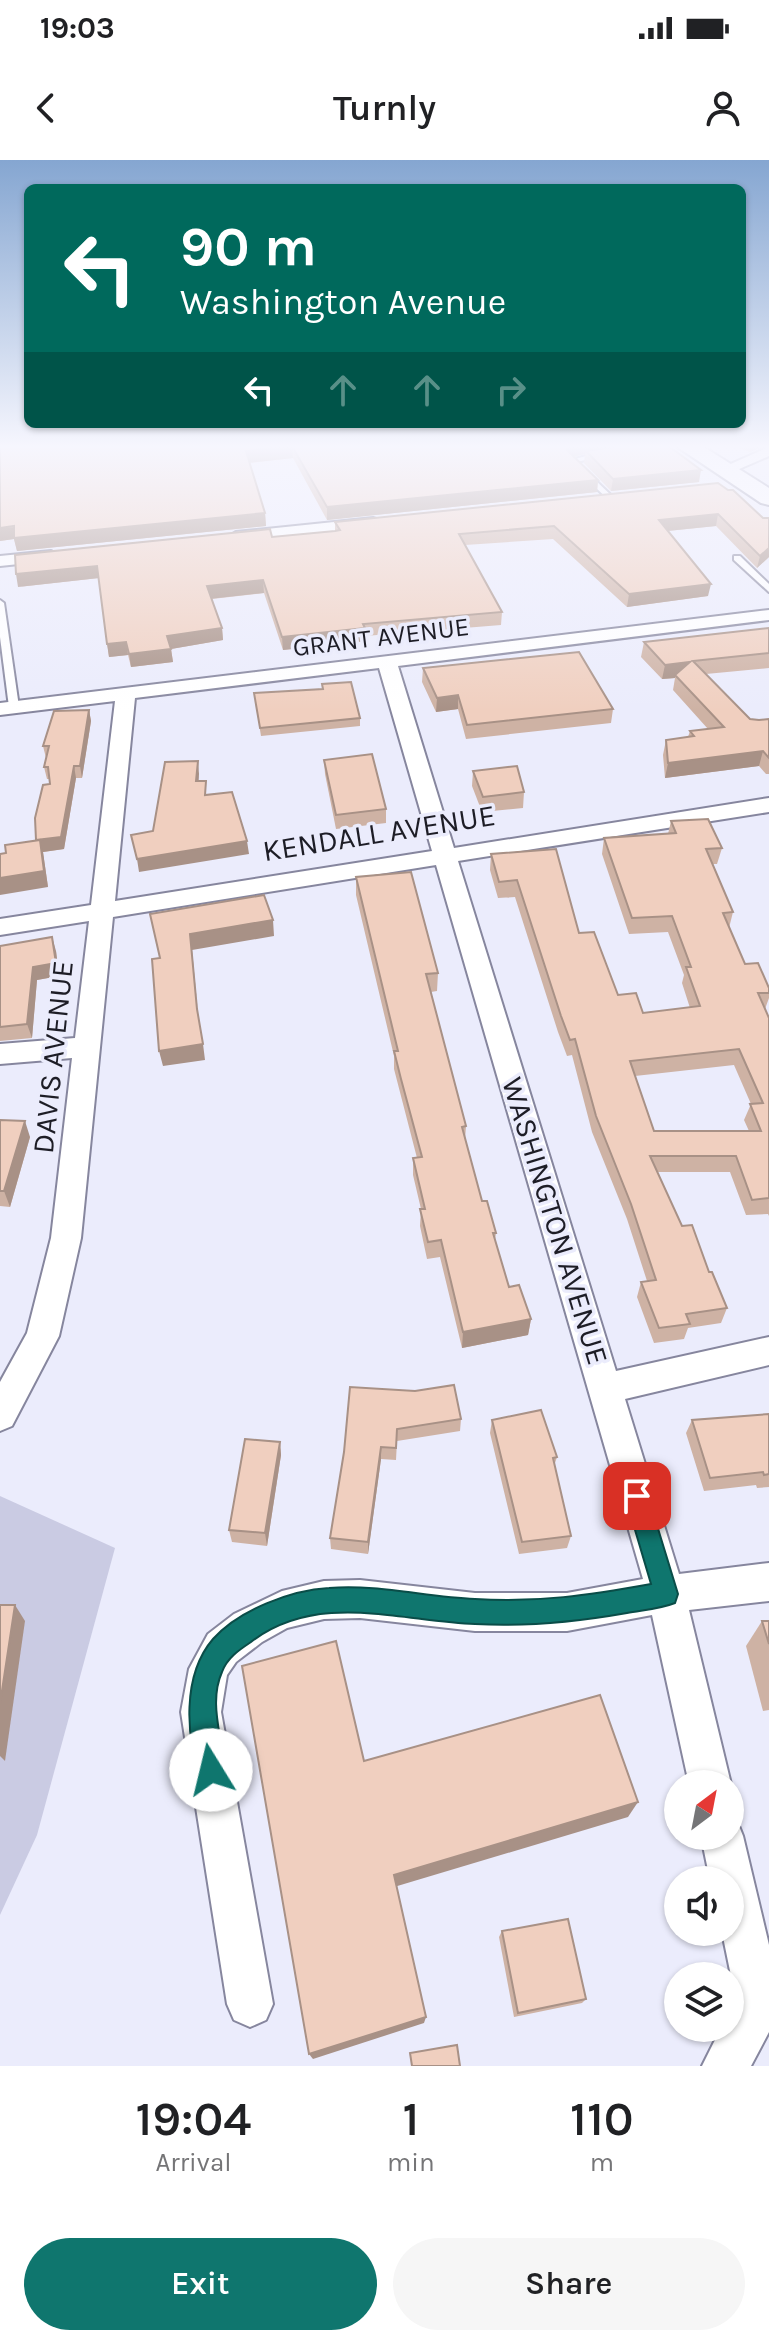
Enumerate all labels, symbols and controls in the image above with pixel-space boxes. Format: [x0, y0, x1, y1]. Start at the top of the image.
text: 19:03 [40, 10, 115, 46]
icon: back [24, 86, 68, 130]
icon: person [701, 86, 745, 130]
text: Turnly [333, 87, 436, 129]
text: 90 m [180, 214, 317, 279]
icon: left [48, 216, 152, 320]
text: Washington Avenue [180, 281, 506, 323]
icon: left [237, 368, 281, 412]
icon: ahead [321, 368, 365, 412]
icon: ahead [405, 368, 449, 412]
icon: right [489, 368, 533, 412]
street label: GRANT AVENUE [291, 611, 471, 663]
street label: KENDALL AVENUE [260, 797, 498, 869]
street label: DAVIS AVENUE [25, 959, 81, 1155]
street label: WASHINGTON AVENUE [494, 1073, 616, 1369]
pin [603, 1462, 671, 1530]
icon: arrive [615, 1474, 659, 1518]
position arrow [169, 1728, 253, 1812]
north arrow [664, 1770, 744, 1850]
map controls [664, 1770, 744, 2042]
button: sound [664, 1866, 744, 1946]
button: layers [664, 1962, 744, 2042]
text: 19:04 [135, 2091, 251, 2147]
text: 1 [402, 2091, 419, 2147]
text: 110 [570, 2091, 634, 2147]
text: Arrival [155, 2147, 232, 2178]
text: min [387, 2147, 435, 2178]
text: m [590, 2147, 614, 2178]
button: Exit [24, 2238, 377, 2330]
button: Share [393, 2238, 745, 2330]

